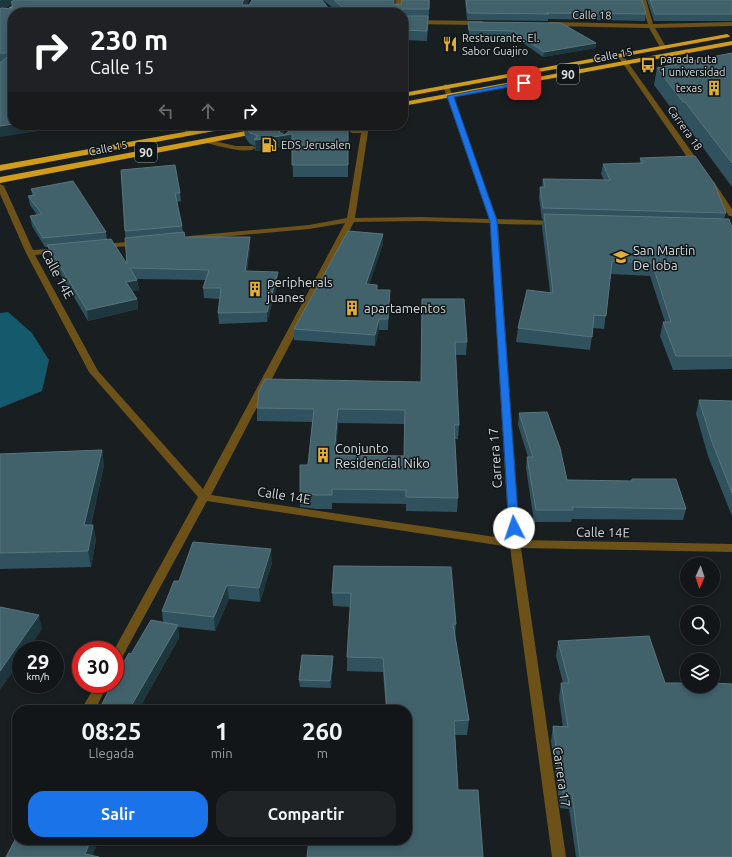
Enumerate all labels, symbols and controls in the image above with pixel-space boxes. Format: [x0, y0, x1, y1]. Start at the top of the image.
street label: Calle 18 [572, 9, 612, 21]
icon: right [24, 24, 76, 76]
text: 230 m [90, 24, 168, 55]
place label: Restaurante. El. Sabor Guajiro [462, 32, 539, 57]
restaurant icon: Restaurante. El. Sabor Guajiro [441, 35, 459, 53]
street label: Calle 15 [593, 45, 633, 65]
place label: parada ruta 1 universidad [660, 53, 726, 78]
bus stop icon: parada ruta 1 universidad [639, 56, 657, 74]
text: Calle 15 [90, 57, 154, 77]
road number: 90 [557, 64, 579, 84]
pin [507, 66, 541, 100]
icon: arrive [513, 72, 535, 94]
building icon: texas [705, 79, 723, 97]
place label: texas [676, 82, 702, 94]
icon: left [155, 100, 177, 122]
icon: ahead [197, 100, 219, 122]
icon: right [239, 100, 261, 122]
street label: Carrera 18 [665, 103, 705, 153]
fuel station icon: EDS Jerusalen [260, 136, 278, 154]
street label: Calle 15 [88, 138, 128, 158]
place label: EDS Jerusalen [281, 139, 351, 151]
road number: 90 [135, 142, 157, 162]
place label: San Martin De loba [633, 243, 696, 272]
street label: Calle 14E [39, 247, 77, 301]
school or university icon: San Martin De loba [612, 248, 630, 266]
place label: peripherals juanes [266, 275, 333, 304]
building icon: peripherals juanes [246, 280, 264, 298]
building icon: apartamentos [343, 299, 361, 317]
place label: apartamentos [364, 301, 446, 315]
street label: Carrera 17 [486, 427, 504, 489]
place label: Conjunto Residencial Niko [335, 441, 430, 470]
building icon: Conjunto Residencial Niko [314, 446, 332, 464]
street label: Calle 14E [256, 484, 312, 506]
position arrow [493, 507, 535, 549]
street label: Calle 14E [576, 525, 630, 539]
north arrow [680, 557, 720, 597]
map controls [680, 557, 720, 693]
button: search [680, 605, 720, 645]
speed limit sign: 30 [72, 641, 124, 693]
text: 29 [27, 650, 49, 673]
button: layers [680, 653, 720, 693]
text: km/h [26, 671, 50, 682]
text: 08:25 [81, 718, 141, 745]
text: 1 [215, 718, 228, 745]
text: 260 [302, 718, 343, 745]
text: Llegada [89, 746, 134, 760]
text: min [211, 746, 233, 760]
text: m [317, 746, 328, 760]
street label: Carrera 17 [551, 746, 573, 808]
button: Salir [28, 791, 208, 837]
button: Compartir [216, 791, 396, 837]

